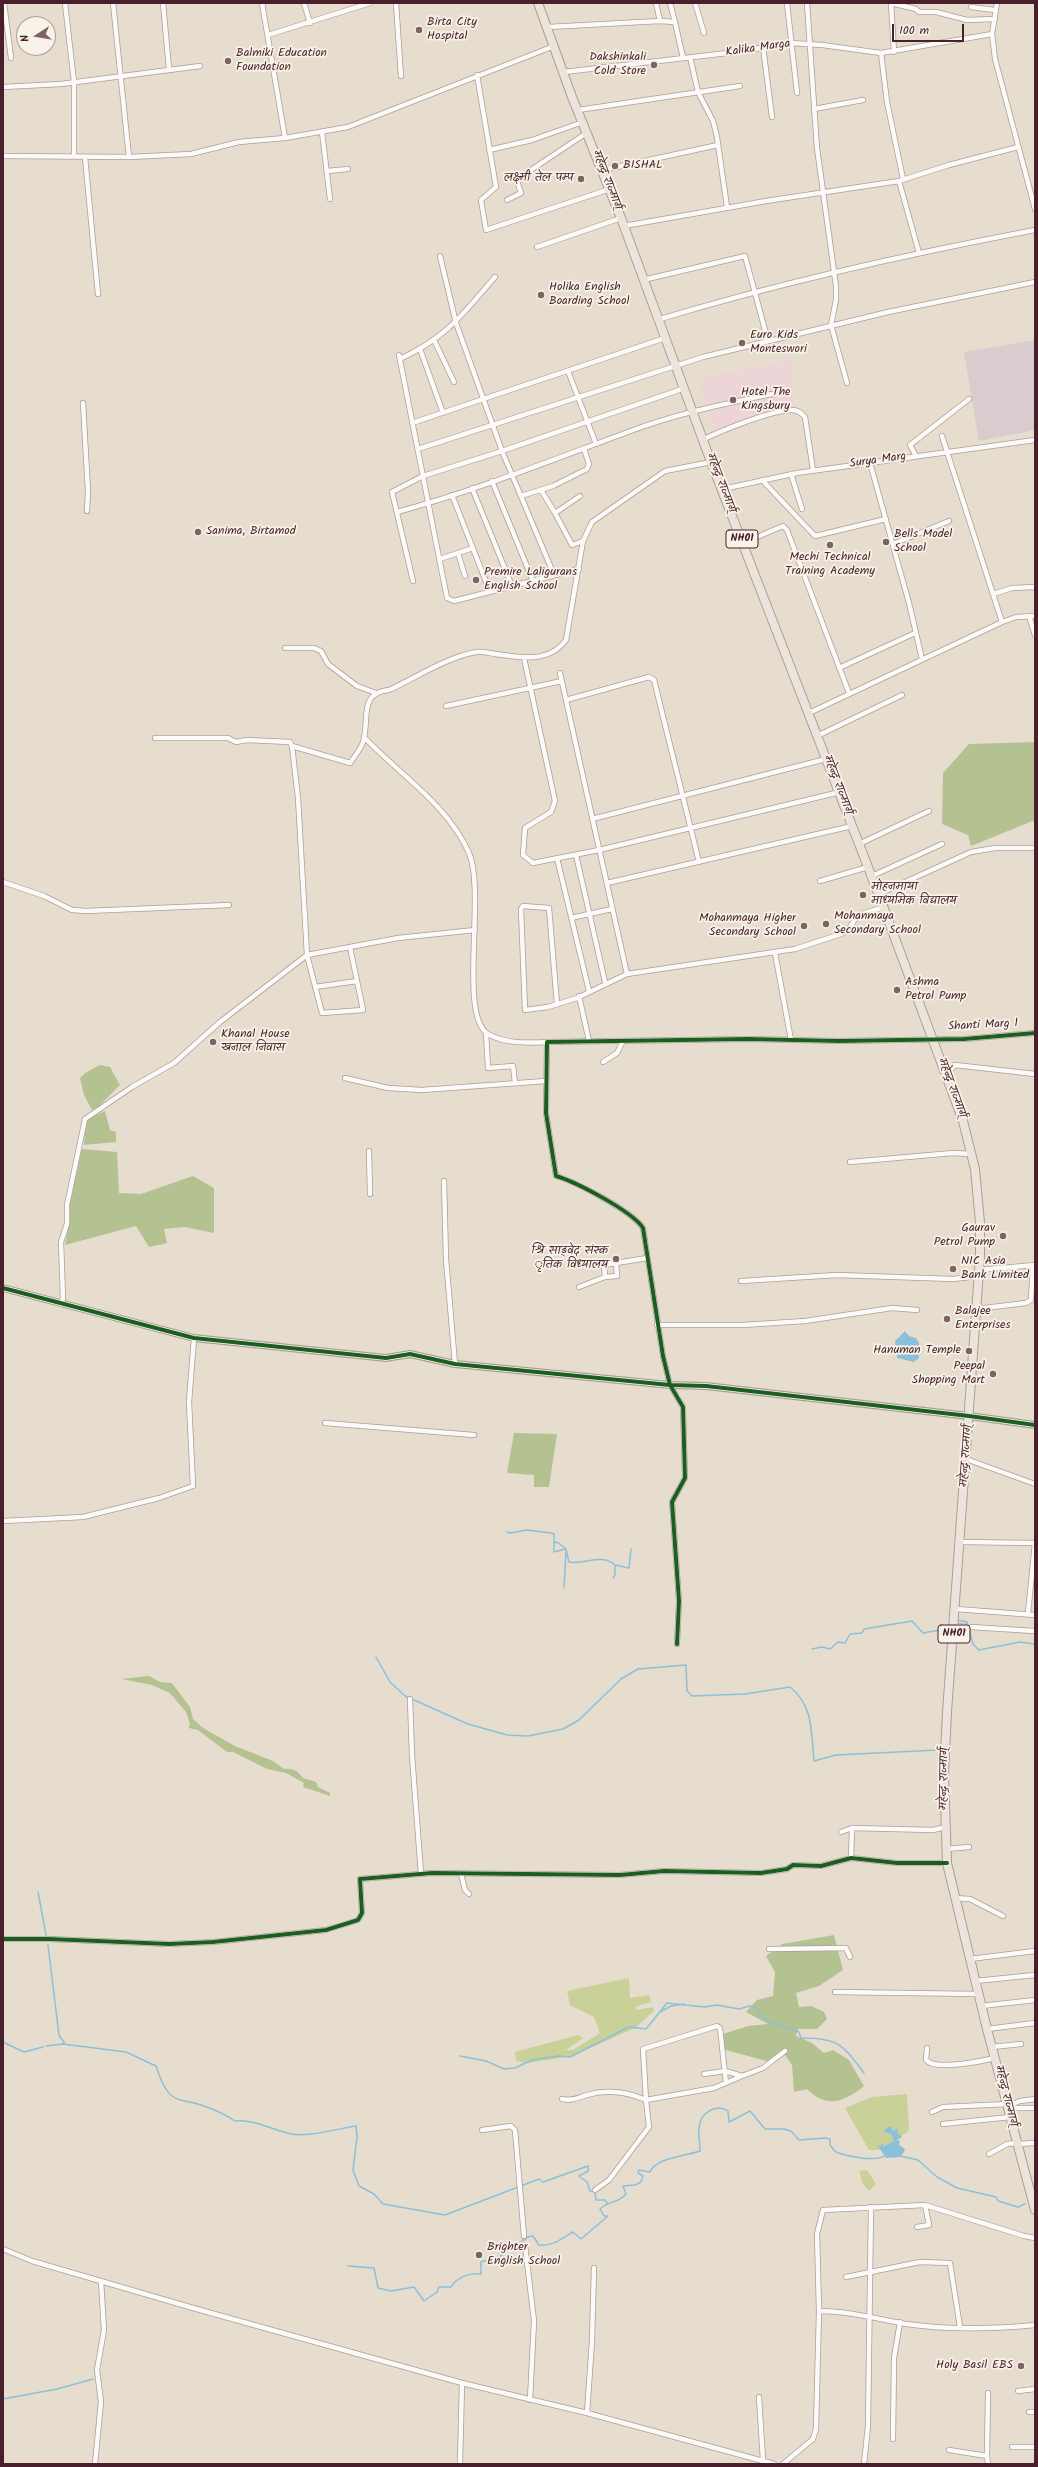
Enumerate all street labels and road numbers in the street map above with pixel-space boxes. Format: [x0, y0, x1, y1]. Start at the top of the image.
street label: Kalika Marga [725, 37, 791, 61]
street label: महेन्द्र राज्मार्ग् [588, 148, 624, 212]
street label: Surya Marg [849, 450, 907, 472]
street label: महेन्द्र राज्मार्ग् [702, 451, 738, 515]
road number: NH01 [726, 530, 758, 548]
street label: महेन्द्र राज्मार्ग् [819, 753, 855, 817]
street label: Shanti Marg 1 [947, 1017, 1019, 1035]
street label: महेन्द्र राज्मार्ग् [934, 1056, 968, 1120]
street label: महेन्द्र राज्मार्ग् [958, 1424, 976, 1488]
road number: NH01 [938, 1625, 970, 1643]
street label: महेन्द्र राज्मार्ग् [937, 1748, 953, 1810]
street label: महेन्द्र राज्मार्ग् [990, 2064, 1020, 2128]

